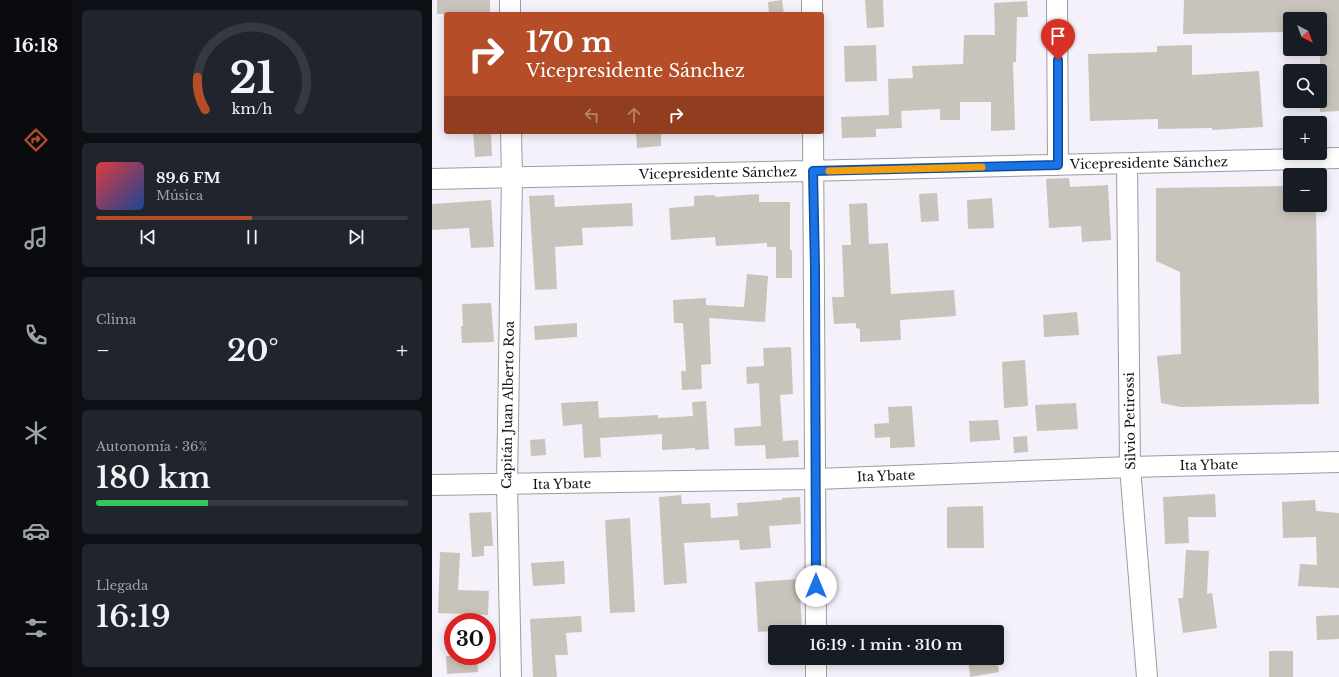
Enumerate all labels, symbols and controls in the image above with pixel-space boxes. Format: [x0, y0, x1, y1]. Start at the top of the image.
north arrow [1283, 12, 1327, 56]
map controls [1283, 12, 1327, 212]
pin [1041, 19, 1075, 60]
text: 170 m [526, 25, 612, 60]
icon: arrive [1047, 25, 1069, 47]
icon: right [460, 28, 512, 80]
text: 16:18 [14, 35, 58, 57]
text: 21 [229, 53, 275, 104]
text: Vicepresidente Sánchez [526, 60, 745, 82]
button: search [1283, 64, 1327, 108]
text: km/h [232, 99, 272, 117]
icon: left [581, 104, 603, 126]
icon: ahead [623, 104, 645, 126]
icon: right [665, 104, 687, 126]
button: + [1283, 116, 1327, 160]
icon: directions [22, 126, 50, 154]
street label: Vicepresidente Sánchez [1069, 153, 1228, 173]
street label: Vicepresidente Sánchez [638, 163, 797, 183]
text: 89.6 FM [156, 168, 221, 187]
button: − [1283, 168, 1327, 212]
text: Música [156, 187, 203, 204]
icon: music [22, 224, 50, 252]
icon: previous [137, 226, 159, 248]
icon: pause [241, 226, 263, 248]
icon: next [345, 226, 367, 248]
text: Clima [96, 311, 136, 328]
street label: Capitán Juan Alberto Roa [498, 320, 518, 489]
icon: phone [22, 321, 50, 349]
text: 20° [227, 332, 279, 369]
text: − [96, 337, 110, 364]
text: + [396, 337, 408, 364]
street label: Silvio Petirossi [1121, 371, 1139, 470]
icon: climate [22, 419, 50, 447]
text: Autonomía · 36% [96, 438, 207, 455]
street label: Ita Ybate [1180, 456, 1238, 474]
text: 180 km [96, 459, 211, 496]
street label: Ita Ybate [856, 466, 916, 486]
street label: Ita Ybate [533, 475, 591, 493]
icon: car [22, 517, 50, 545]
position arrow [795, 565, 837, 607]
text: Llegada [96, 577, 148, 594]
text: 16:19 [96, 598, 171, 635]
speed limit sign: 30 [444, 613, 496, 665]
icon: filters [22, 614, 50, 642]
text: 16:19 · 1 min · 310 m [809, 635, 963, 654]

